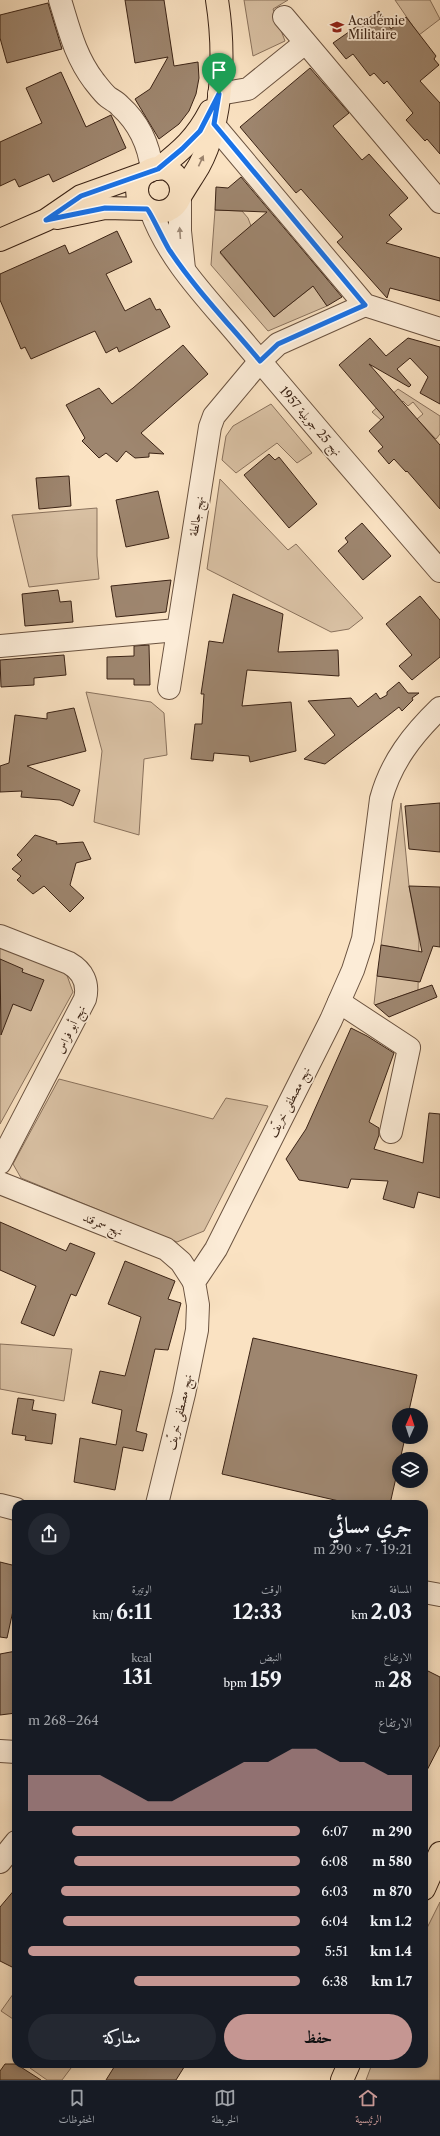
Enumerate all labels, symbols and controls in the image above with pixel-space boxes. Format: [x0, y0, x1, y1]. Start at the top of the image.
place label: Académie Militaire [347, 13, 405, 42]
school or university icon: Académie Militaire [329, 19, 345, 35]
pin [202, 53, 236, 94]
icon: arrive [208, 59, 230, 81]
one-way arrow [198, 156, 204, 167]
one-way arrow [177, 227, 184, 239]
street label: نهج 25 جويلية 1957 [274, 383, 345, 461]
street label: نهج جالطة [185, 495, 211, 538]
street label: نهج أبو فراس [52, 1002, 92, 1057]
street label: نهج مصطفى خريّف [265, 1064, 317, 1142]
street label: نهج سمرقند [79, 1209, 125, 1243]
street label: نهج مصطفى خريّف [163, 1373, 199, 1452]
north arrow [392, 1408, 428, 1444]
map controls [392, 1408, 428, 1488]
button: layers [392, 1452, 428, 1488]
text: جري مسائي [328, 1512, 412, 1539]
button: share [28, 1513, 70, 1555]
text: 19:21 · 7 × 290 m [313, 1541, 412, 1557]
text: الوتيرة [132, 1582, 152, 1596]
text: الوقت [261, 1582, 282, 1596]
text: المسافة [390, 1582, 412, 1596]
text: 6:11 [116, 1600, 152, 1624]
text: 12:33 [233, 1600, 282, 1624]
text: 2.03 [371, 1600, 412, 1624]
text: /km [93, 1608, 116, 1622]
text: km [351, 1608, 371, 1622]
text: النبض [259, 1650, 282, 1664]
text: الارتفاع [383, 1650, 412, 1664]
text: kcal [131, 1651, 152, 1665]
text: 131 [123, 1665, 152, 1689]
text: 159 [250, 1668, 282, 1692]
text: 28 [388, 1668, 412, 1692]
text: bpm [223, 1676, 250, 1690]
text: m [375, 1676, 388, 1690]
text: 264–268 m [28, 1712, 99, 1728]
text: الارتفاع [378, 1714, 412, 1730]
text: 6:07 [322, 1823, 348, 1839]
text: 290 m [372, 1823, 412, 1839]
text: 6:08 [321, 1853, 348, 1869]
text: 580 m [372, 1853, 412, 1869]
text: 6:03 [321, 1883, 348, 1899]
text: 870 m [373, 1883, 412, 1899]
text: 6:04 [321, 1913, 348, 1929]
text: 1.2 km [370, 1913, 412, 1929]
text: 5:51 [325, 1943, 348, 1959]
text: 1.4 km [370, 1943, 412, 1959]
text: 6:38 [322, 1973, 348, 1989]
text: 1.7 km [371, 1973, 412, 1989]
button: مشاركة [28, 2014, 216, 2060]
button: حفظ [224, 2014, 412, 2060]
tab: المحفوظات [58, 2087, 95, 2130]
tab: الخريطة [212, 2087, 238, 2130]
tab: الرئيسية [355, 2087, 382, 2130]

